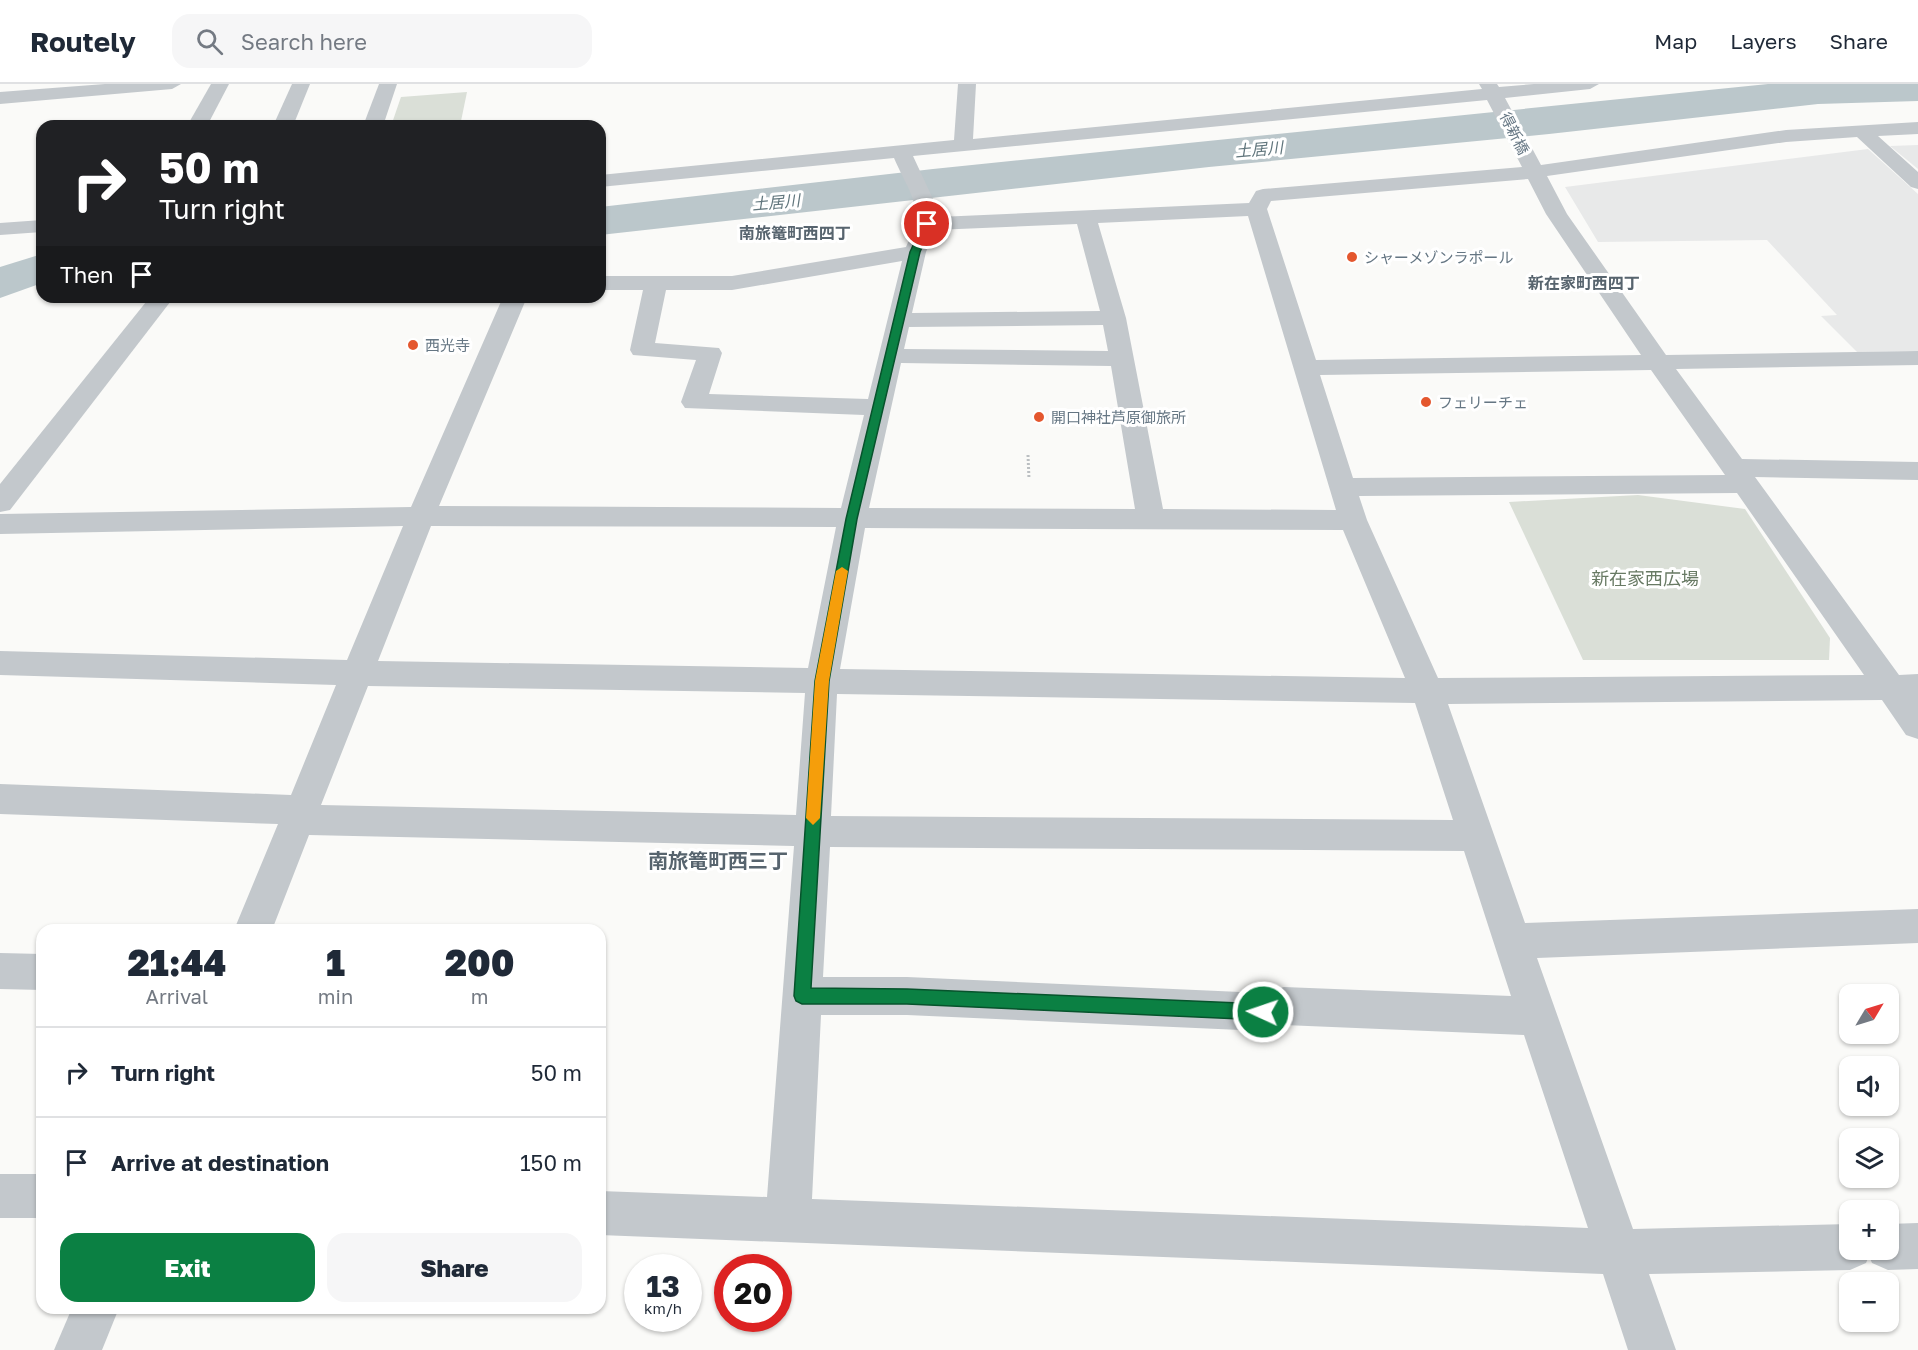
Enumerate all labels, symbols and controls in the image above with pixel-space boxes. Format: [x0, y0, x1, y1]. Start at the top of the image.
search box [172, 14, 592, 68]
text: Routely [30, 25, 136, 58]
icon: search [193, 25, 226, 58]
text: Search here [241, 28, 367, 55]
text: Map [1654, 28, 1697, 54]
text: Layers [1730, 28, 1797, 54]
text: Share [1830, 28, 1888, 54]
street label: 得新橋 [1497, 109, 1533, 157]
water label: 土居川 [1234, 137, 1286, 161]
text: 50 m [159, 142, 259, 192]
icon: right [60, 144, 138, 222]
water label: 土居川 [751, 190, 803, 214]
text: Turn right [159, 193, 285, 225]
pin [901, 198, 952, 249]
icon: arrive [910, 207, 943, 240]
district label: 南旅篭町西四丁 [739, 223, 851, 243]
place label: シャーメゾンラポール [1364, 248, 1513, 266]
marker: シャーメゾンラポール [1345, 250, 1359, 264]
icon: arrive [125, 258, 158, 291]
text: Then [60, 261, 113, 288]
district label: 新在家町西四丁 [1528, 273, 1640, 293]
place label: 西光寺 [425, 336, 470, 354]
marker: 西光寺 [406, 338, 420, 352]
place label: フェリーチェ [1438, 393, 1528, 411]
marker: フェリーチェ [1419, 395, 1433, 409]
place label: 開口神社芦原御旅所 [1051, 408, 1186, 426]
marker: 開口神社芦原御旅所 [1032, 410, 1046, 424]
park label: 新在家西広場 [1591, 567, 1699, 589]
district label: 南旅篭町西三丁 [648, 848, 788, 872]
text: 21:44 [127, 941, 226, 984]
text: 1 [326, 941, 345, 984]
text: 200 [445, 941, 515, 984]
position arrow [1231, 980, 1295, 1044]
text: Arrival [146, 984, 208, 1008]
text: min [318, 984, 353, 1008]
text: m [471, 984, 488, 1008]
north arrow [1839, 984, 1899, 1044]
map controls [1839, 984, 1899, 1332]
icon: right [60, 1056, 93, 1089]
button: sound [1839, 1056, 1899, 1116]
text: Turn right [111, 1059, 215, 1086]
text: 50 m [531, 1059, 582, 1086]
button: layers [1839, 1128, 1899, 1188]
icon: arrive [60, 1146, 93, 1179]
text: Arrive at destination [111, 1149, 329, 1176]
text: 150 m [520, 1149, 582, 1176]
button: + [1839, 1200, 1899, 1260]
button: Exit [60, 1233, 315, 1302]
button: Share [327, 1233, 582, 1302]
speed limit sign: 20 [714, 1254, 792, 1332]
text: 13 [646, 1268, 680, 1304]
button: − [1839, 1272, 1899, 1332]
text: km/h [644, 1299, 682, 1317]

